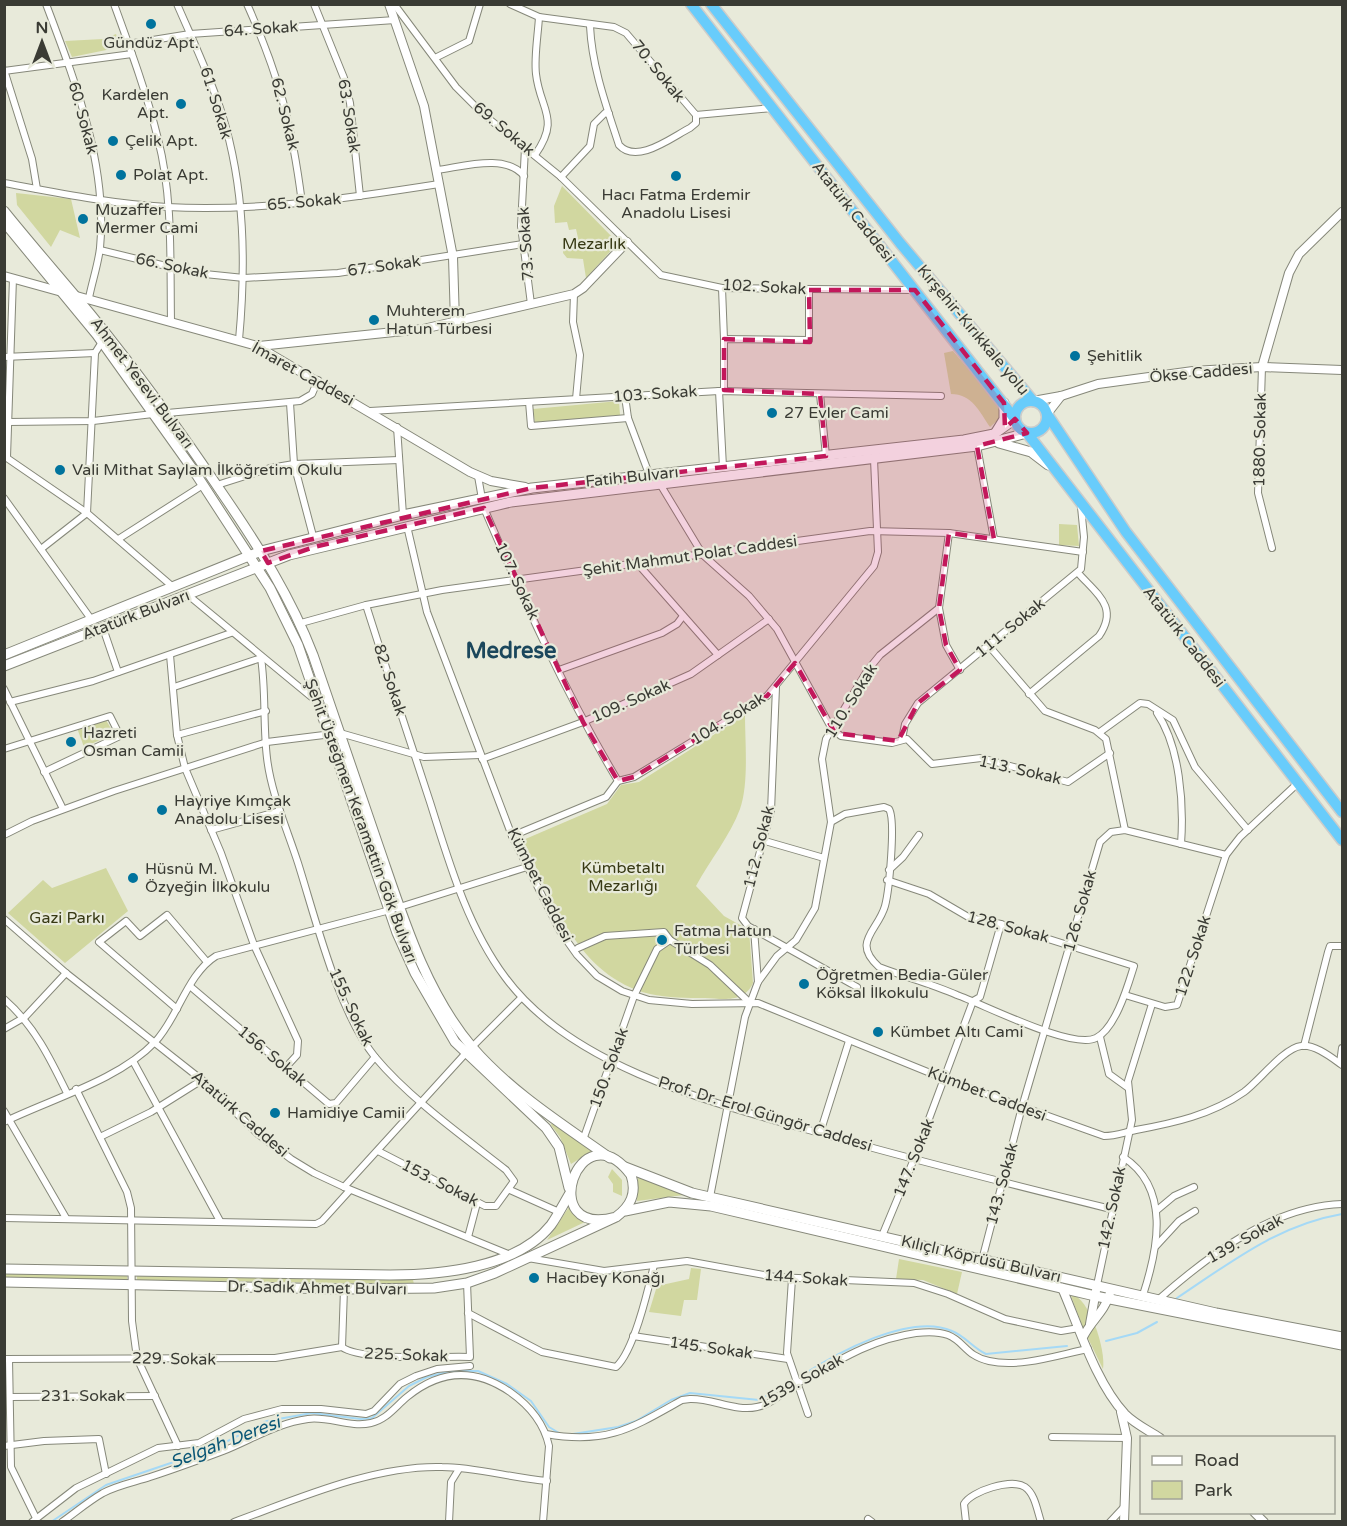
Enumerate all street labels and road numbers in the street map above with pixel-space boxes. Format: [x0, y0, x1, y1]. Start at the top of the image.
street label: 64. Sokak [223, 16, 299, 42]
street label: 70. Sokak [627, 36, 689, 106]
street label: 61. Sokak [196, 65, 237, 142]
street label: 62. Sokak [266, 76, 304, 153]
street label: 63. Sokak [333, 78, 365, 155]
street label: 60. Sokak [64, 80, 102, 157]
street label: 69. Sokak [469, 97, 539, 161]
street label: Atatürk Caddesi [807, 158, 899, 266]
street label: 65. Sokak [266, 189, 342, 215]
street label: 73. Sokak [513, 206, 539, 282]
street label: 66. Sokak [134, 248, 211, 284]
street label: 67. Sokak [346, 251, 422, 281]
street label: Kırşehir-Kırıkkale yolu [913, 261, 1033, 399]
street label: 102. Sokak [721, 275, 807, 299]
street label: Ahmet Yesevi Bulvarı [86, 313, 198, 453]
street label: İmaret Caddesi [248, 338, 358, 410]
street label: Ökse Caddesi [1149, 359, 1253, 387]
street label: 103. Sokak [612, 381, 698, 407]
street label: 1880. Sokak [1249, 392, 1271, 487]
street label: Fatih Bulvarı [584, 462, 680, 492]
street label: Şehit Mahmut Polat Caddesi [582, 531, 798, 581]
street label: 107. Sokak [490, 539, 544, 623]
street label: Atatürk Caddesi [1138, 583, 1230, 691]
street label: Atatürk Bulvarı [79, 585, 193, 645]
street label: 111. Sokak [971, 594, 1049, 662]
street label: 82. Sokak [369, 642, 411, 719]
street label: 110. Sokak [820, 660, 882, 742]
street label: 109. Sokak [588, 675, 674, 727]
street label: Şehit Üsteğmen Keramettin Gök Bulvarı [300, 676, 422, 966]
street label: 104. Sokak [687, 688, 769, 750]
street label: 113. Sokak [977, 751, 1064, 789]
street label: 112. Sokak [739, 803, 779, 890]
street label: Kümbet Caddesi [503, 825, 577, 945]
street label: 126. Sokak [1059, 867, 1101, 954]
street label: 128. Sokak [965, 906, 1052, 948]
street label: 122. Sokak [1170, 913, 1216, 999]
street label: 155. Sokak [324, 965, 378, 1050]
street label: 156. Sokak [233, 1021, 311, 1091]
street label: 150. Sokak [585, 1025, 633, 1111]
street label: Kümbet Caddesi [925, 1062, 1049, 1126]
street label: Atatürk Caddesi [187, 1066, 293, 1162]
street label: Prof. Dr. Erol Güngör Caddesi [656, 1072, 874, 1156]
street label: 147. Sokak [889, 1115, 939, 1200]
street label: 143. Sokak [981, 1140, 1023, 1227]
street label: 153. Sokak [398, 1155, 482, 1211]
street label: 142. Sokak [1093, 1164, 1131, 1251]
street label: 139. Sokak [1203, 1210, 1287, 1268]
street label: Kılıçlı Köprüsü Bulvarı [899, 1231, 1063, 1287]
street label: 144. Sokak [763, 1265, 849, 1291]
street label: Dr. Sadık Ahmet Bulvarı [227, 1276, 407, 1300]
street label: 145. Sokak [668, 1332, 754, 1364]
street label: 225. Sokak [364, 1344, 449, 1366]
street label: 229. Sokak [132, 1348, 217, 1370]
street label: 1539. Sokak [755, 1349, 847, 1413]
street label: 231. Sokak [41, 1386, 125, 1406]

